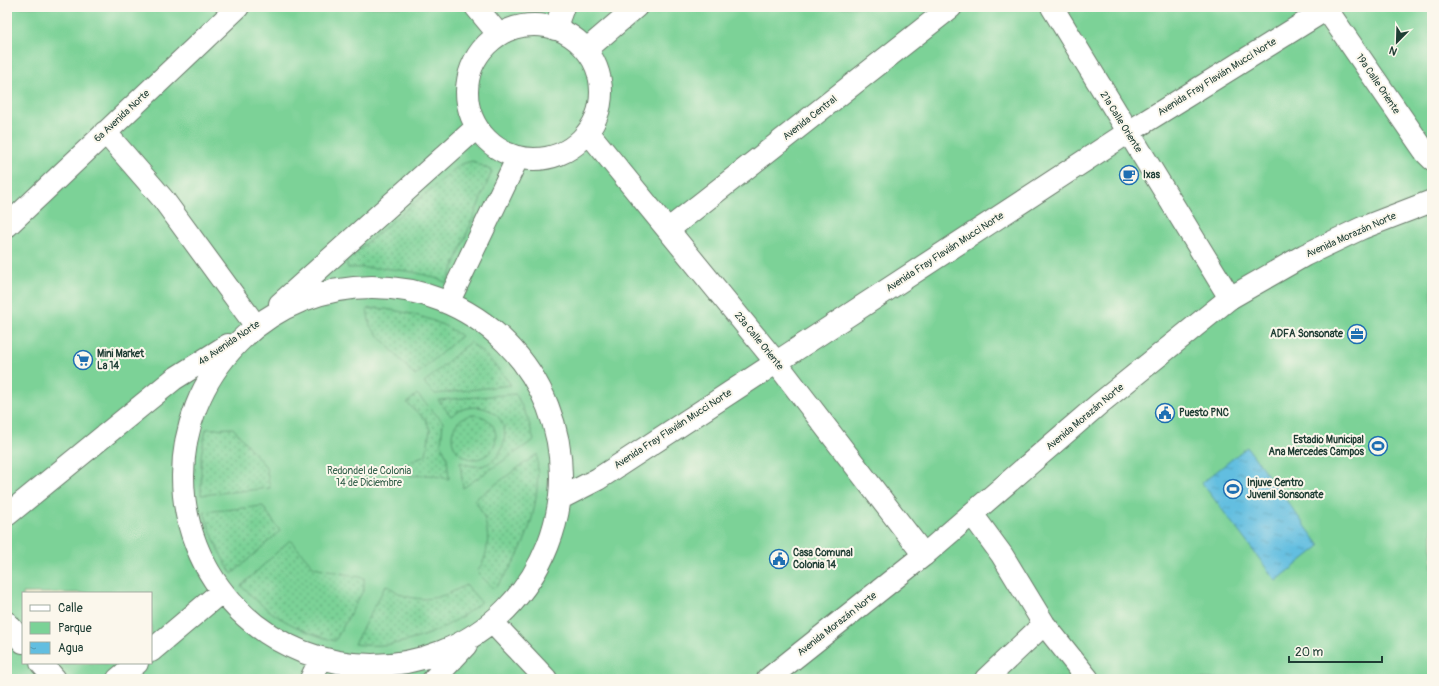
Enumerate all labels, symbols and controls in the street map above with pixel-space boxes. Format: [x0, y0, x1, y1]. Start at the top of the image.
north arrow [1377, 22, 1417, 62]
street label: Avenida Fray Flavián Mucci Norte [1155, 35, 1279, 119]
text: N [1387, 43, 1399, 58]
street label: 19a Calle Oriente [1354, 52, 1402, 116]
street label: 6a Avenida Norte [92, 87, 152, 145]
street label: 21a Calle Oriente [1097, 89, 1145, 155]
street label: Avenida Central [781, 93, 839, 143]
cafe icon: Ixas [1118, 164, 1140, 186]
place label: Ixas [1143, 169, 1160, 181]
street label: Avenida Fray Flavián Mucci Norte [884, 209, 1006, 295]
street label: Avenida Morazán Norte [1304, 210, 1398, 260]
street label: 23a Calle Oriente [732, 310, 786, 373]
street label: 4a Avenida Norte [196, 318, 262, 368]
office icon: ADFA Sonsonate [1346, 323, 1368, 345]
place label: ADFA Sonsonate [1270, 328, 1344, 340]
place label: Mini Market La 14 [97, 348, 145, 372]
supermarket icon: Mini Market La 14 [72, 349, 94, 371]
street label: Avenida Morazán Norte [1044, 381, 1126, 453]
street label: Avenida Fray Flavián Mucci Norte [612, 386, 734, 472]
public building icon: Puesto PNC [1154, 402, 1176, 424]
place label: Puesto PNC [1179, 407, 1229, 419]
place label: Estadio Municipal Ana Mercedes Campos [1268, 434, 1365, 458]
sports icon: Estadio Municipal Ana Mercedes Campos [1367, 435, 1389, 457]
park label: Redondel de Colonia 14 de Diciembre [327, 465, 411, 489]
place label: Injuve Centro Juvenil Sonsonate [1247, 477, 1324, 501]
sports icon: Injuve Centro Juvenil Sonsonate [1222, 478, 1244, 500]
place label: Casa Comunal Colonia 14 [793, 547, 853, 571]
public building icon: Casa Comunal Colonia 14 [768, 548, 790, 570]
street label: Avenida Morazán Norte [795, 589, 879, 659]
legend [22, 592, 152, 664]
text: Calle [58, 601, 83, 616]
text: Parque [58, 621, 92, 636]
scale bar [1289, 638, 1382, 664]
text: Agua [58, 641, 84, 656]
text: 20 m [1295, 645, 1324, 660]

